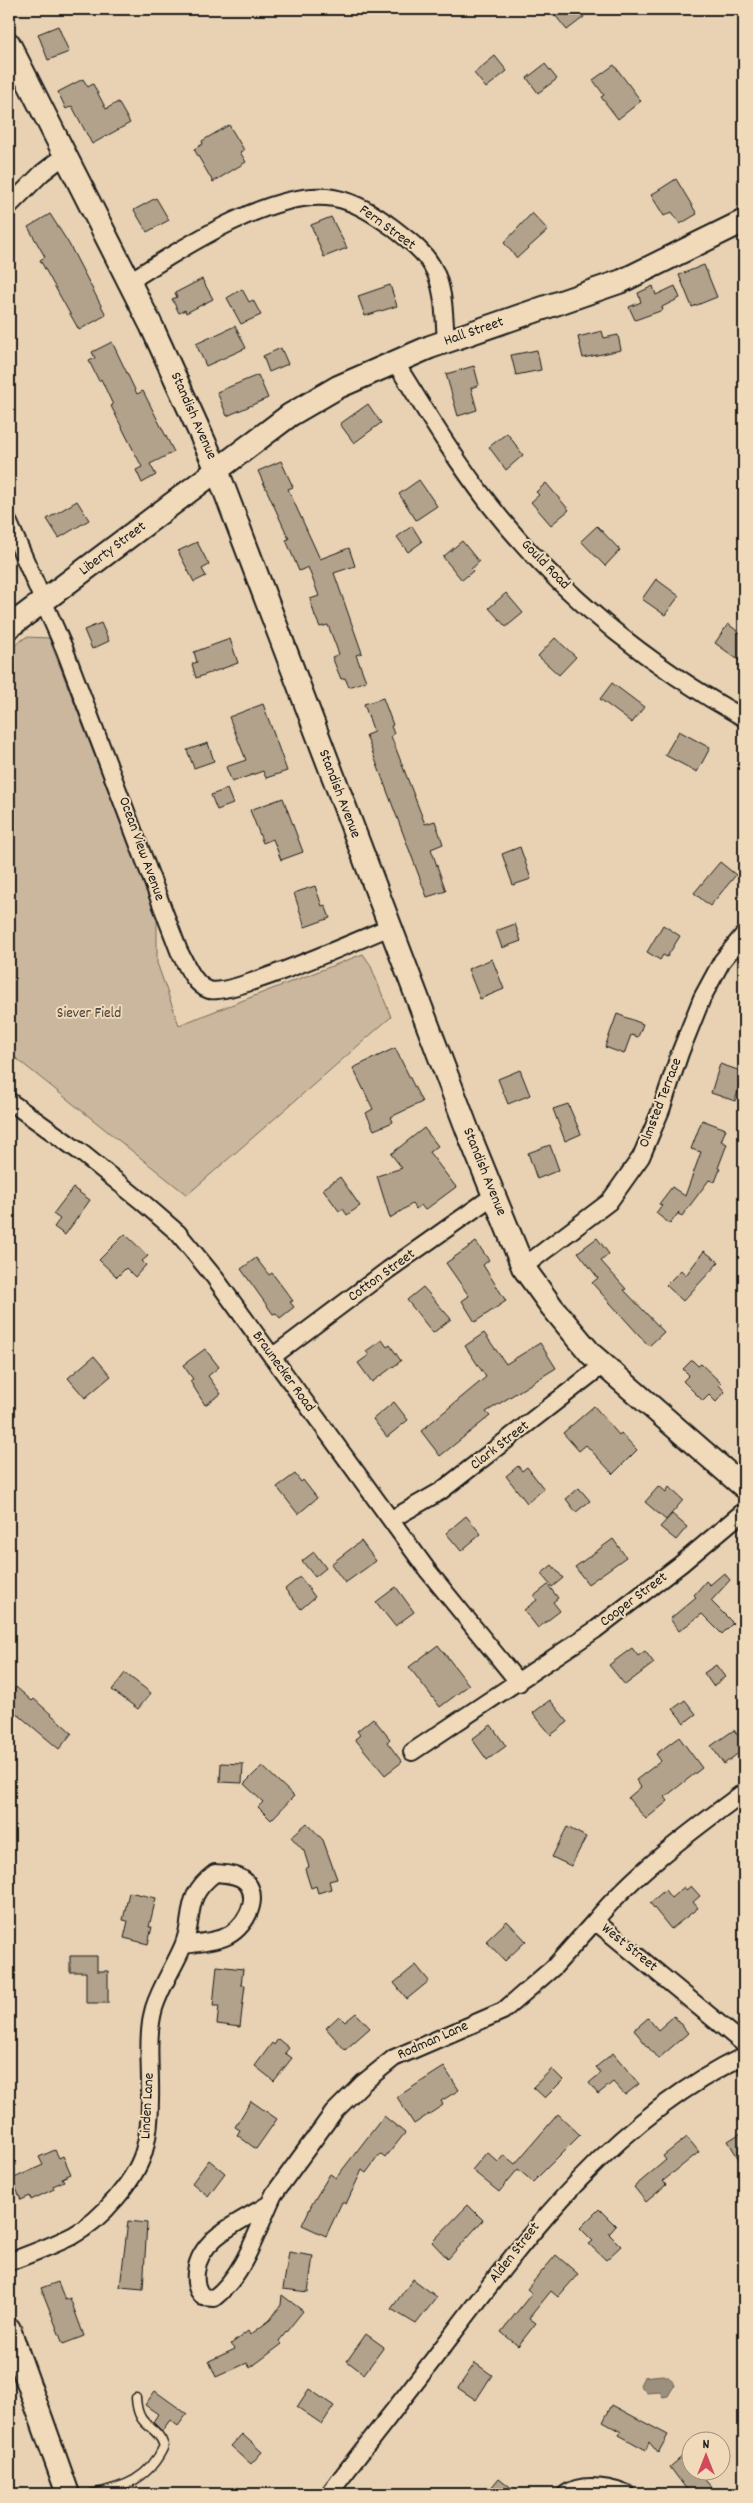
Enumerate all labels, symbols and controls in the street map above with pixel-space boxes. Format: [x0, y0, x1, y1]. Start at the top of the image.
street label: Fern Street [354, 200, 420, 256]
street label: Hall Street [441, 311, 507, 352]
street label: Standish Avenue [164, 369, 222, 464]
street label: Liberty Street [75, 516, 152, 582]
street label: Gould Road [515, 535, 575, 595]
street label: Standish Avenue [312, 746, 366, 842]
street label: Ocean View Avenue [112, 794, 170, 905]
park label: Siever Field [57, 1003, 121, 1025]
street label: Olmsted Terrace [634, 1054, 688, 1151]
street label: Standish Avenue [456, 1125, 512, 1220]
street label: Cotton Street [344, 1244, 421, 1308]
street label: Braunecker Road [246, 1327, 320, 1417]
street label: Clark Street [466, 1416, 535, 1476]
street label: Cooper Street [596, 1567, 673, 1633]
street label: West Street [596, 1918, 662, 1978]
street label: Rodman Lane [394, 2015, 472, 2066]
street label: Linden Lane [135, 2072, 161, 2140]
street label: Alden Street [484, 2217, 546, 2288]
north arrow [680, 2430, 730, 2480]
text: N [703, 2435, 710, 2455]

